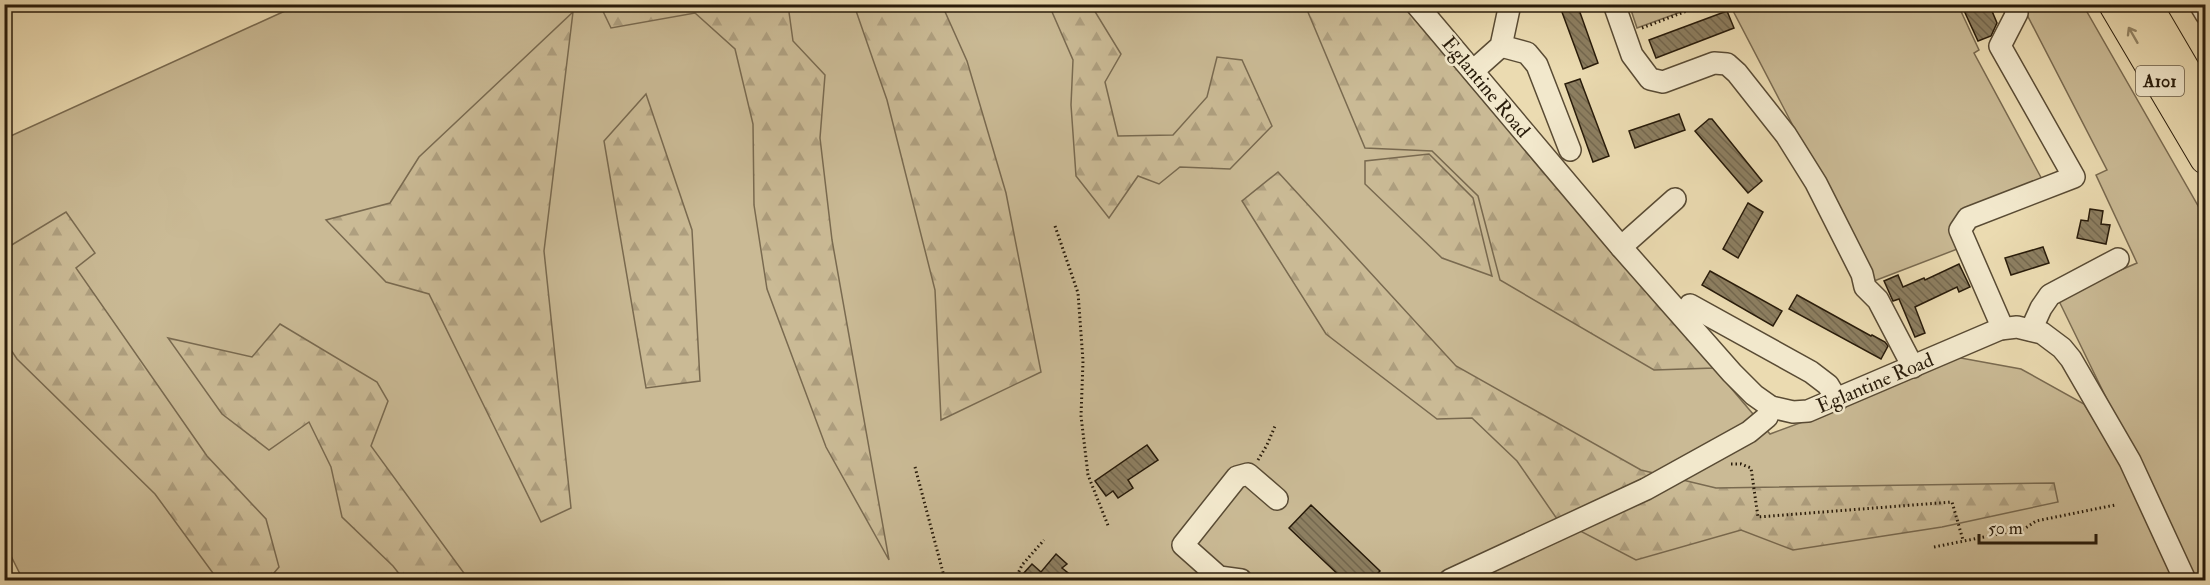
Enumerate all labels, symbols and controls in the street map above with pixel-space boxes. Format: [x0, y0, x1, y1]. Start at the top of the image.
one-way arrow [2127, 27, 2139, 44]
street label: Eglantine Road [1436, 31, 1536, 143]
road number: A101 [2136, 66, 2184, 96]
street label: Eglantine Road [1813, 347, 1937, 419]
scale bar [1979, 507, 2096, 545]
text: 50 m [1988, 517, 2023, 540]

